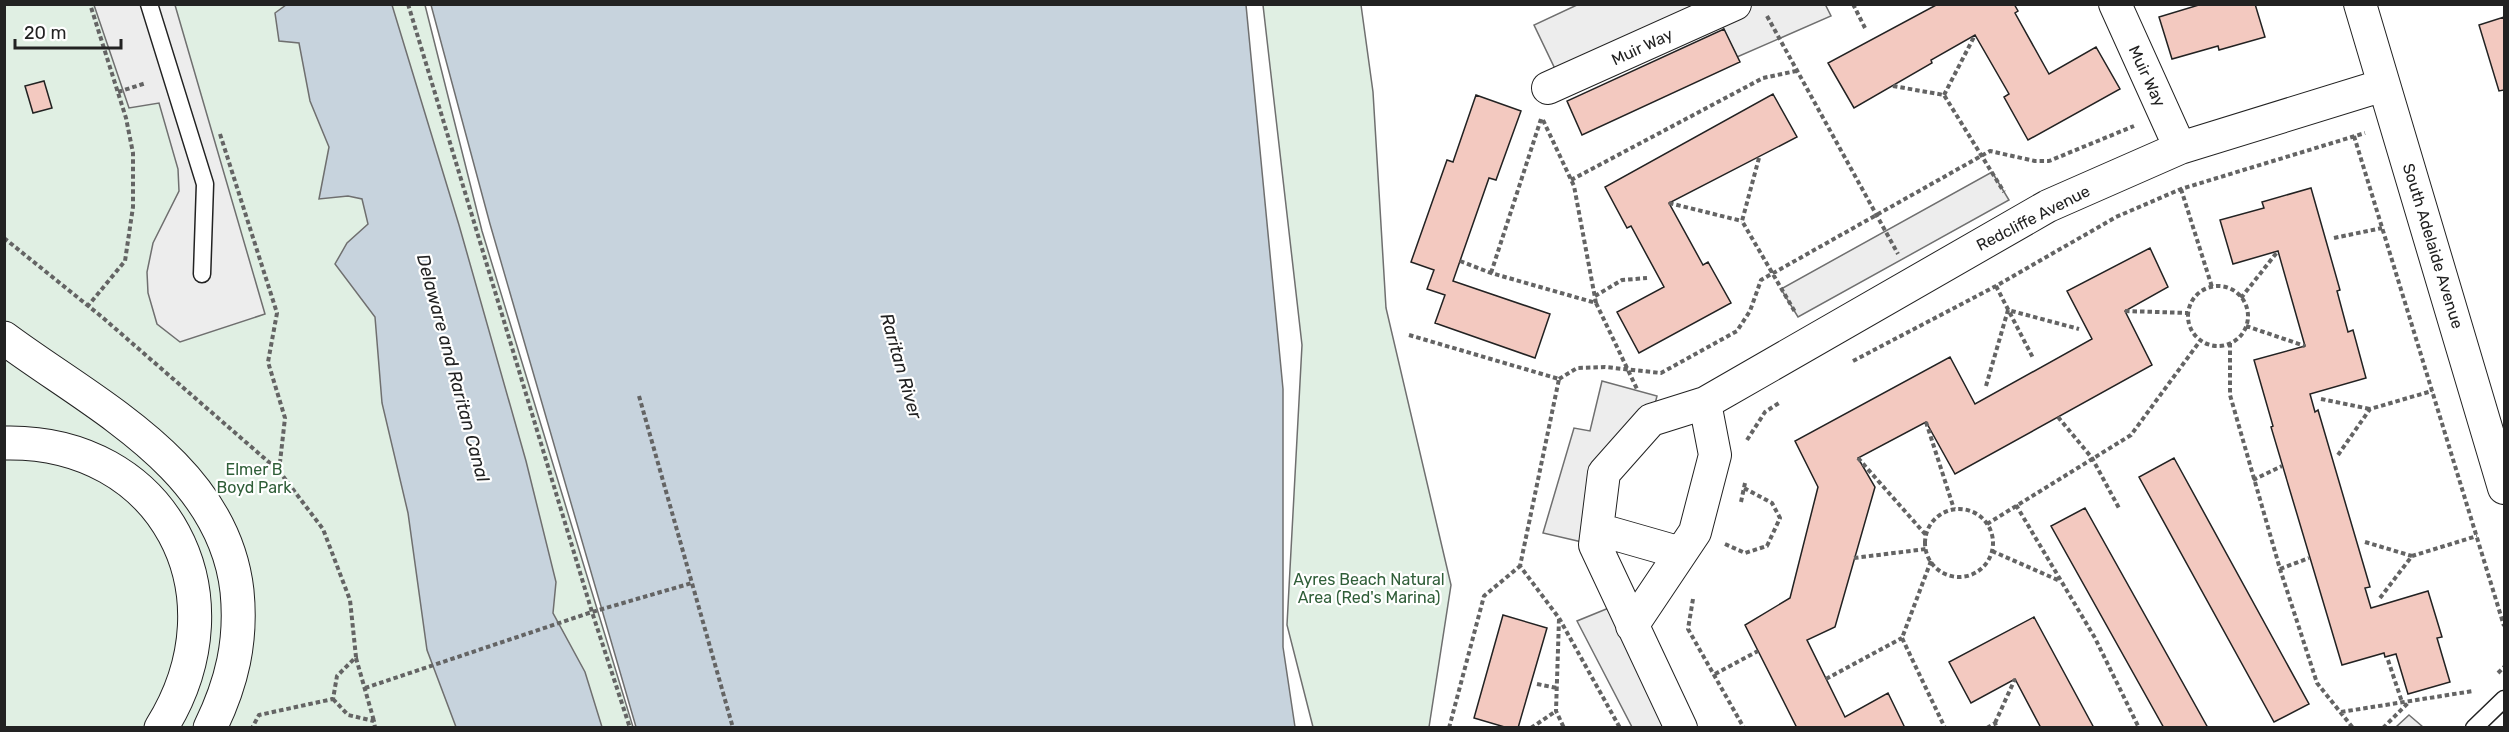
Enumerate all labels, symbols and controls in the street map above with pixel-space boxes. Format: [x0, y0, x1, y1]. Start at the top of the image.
scale bar [15, 12, 122, 50]
text: 20 m [24, 22, 66, 44]
street label: Muir Way [1608, 24, 1676, 69]
street label: Muir Way [2125, 42, 2170, 110]
street label: South Adelaide Avenue [2399, 161, 2467, 331]
street label: Redcliffe Avenue [1973, 181, 2093, 255]
water label: Delaware and Raritan Canal [412, 252, 494, 485]
water label: Raritan River [875, 310, 927, 423]
park label: Elmer B Boyd Park [217, 460, 292, 497]
park label: Ayres Beach Natural Area (Red's Marina) [1293, 570, 1445, 607]

